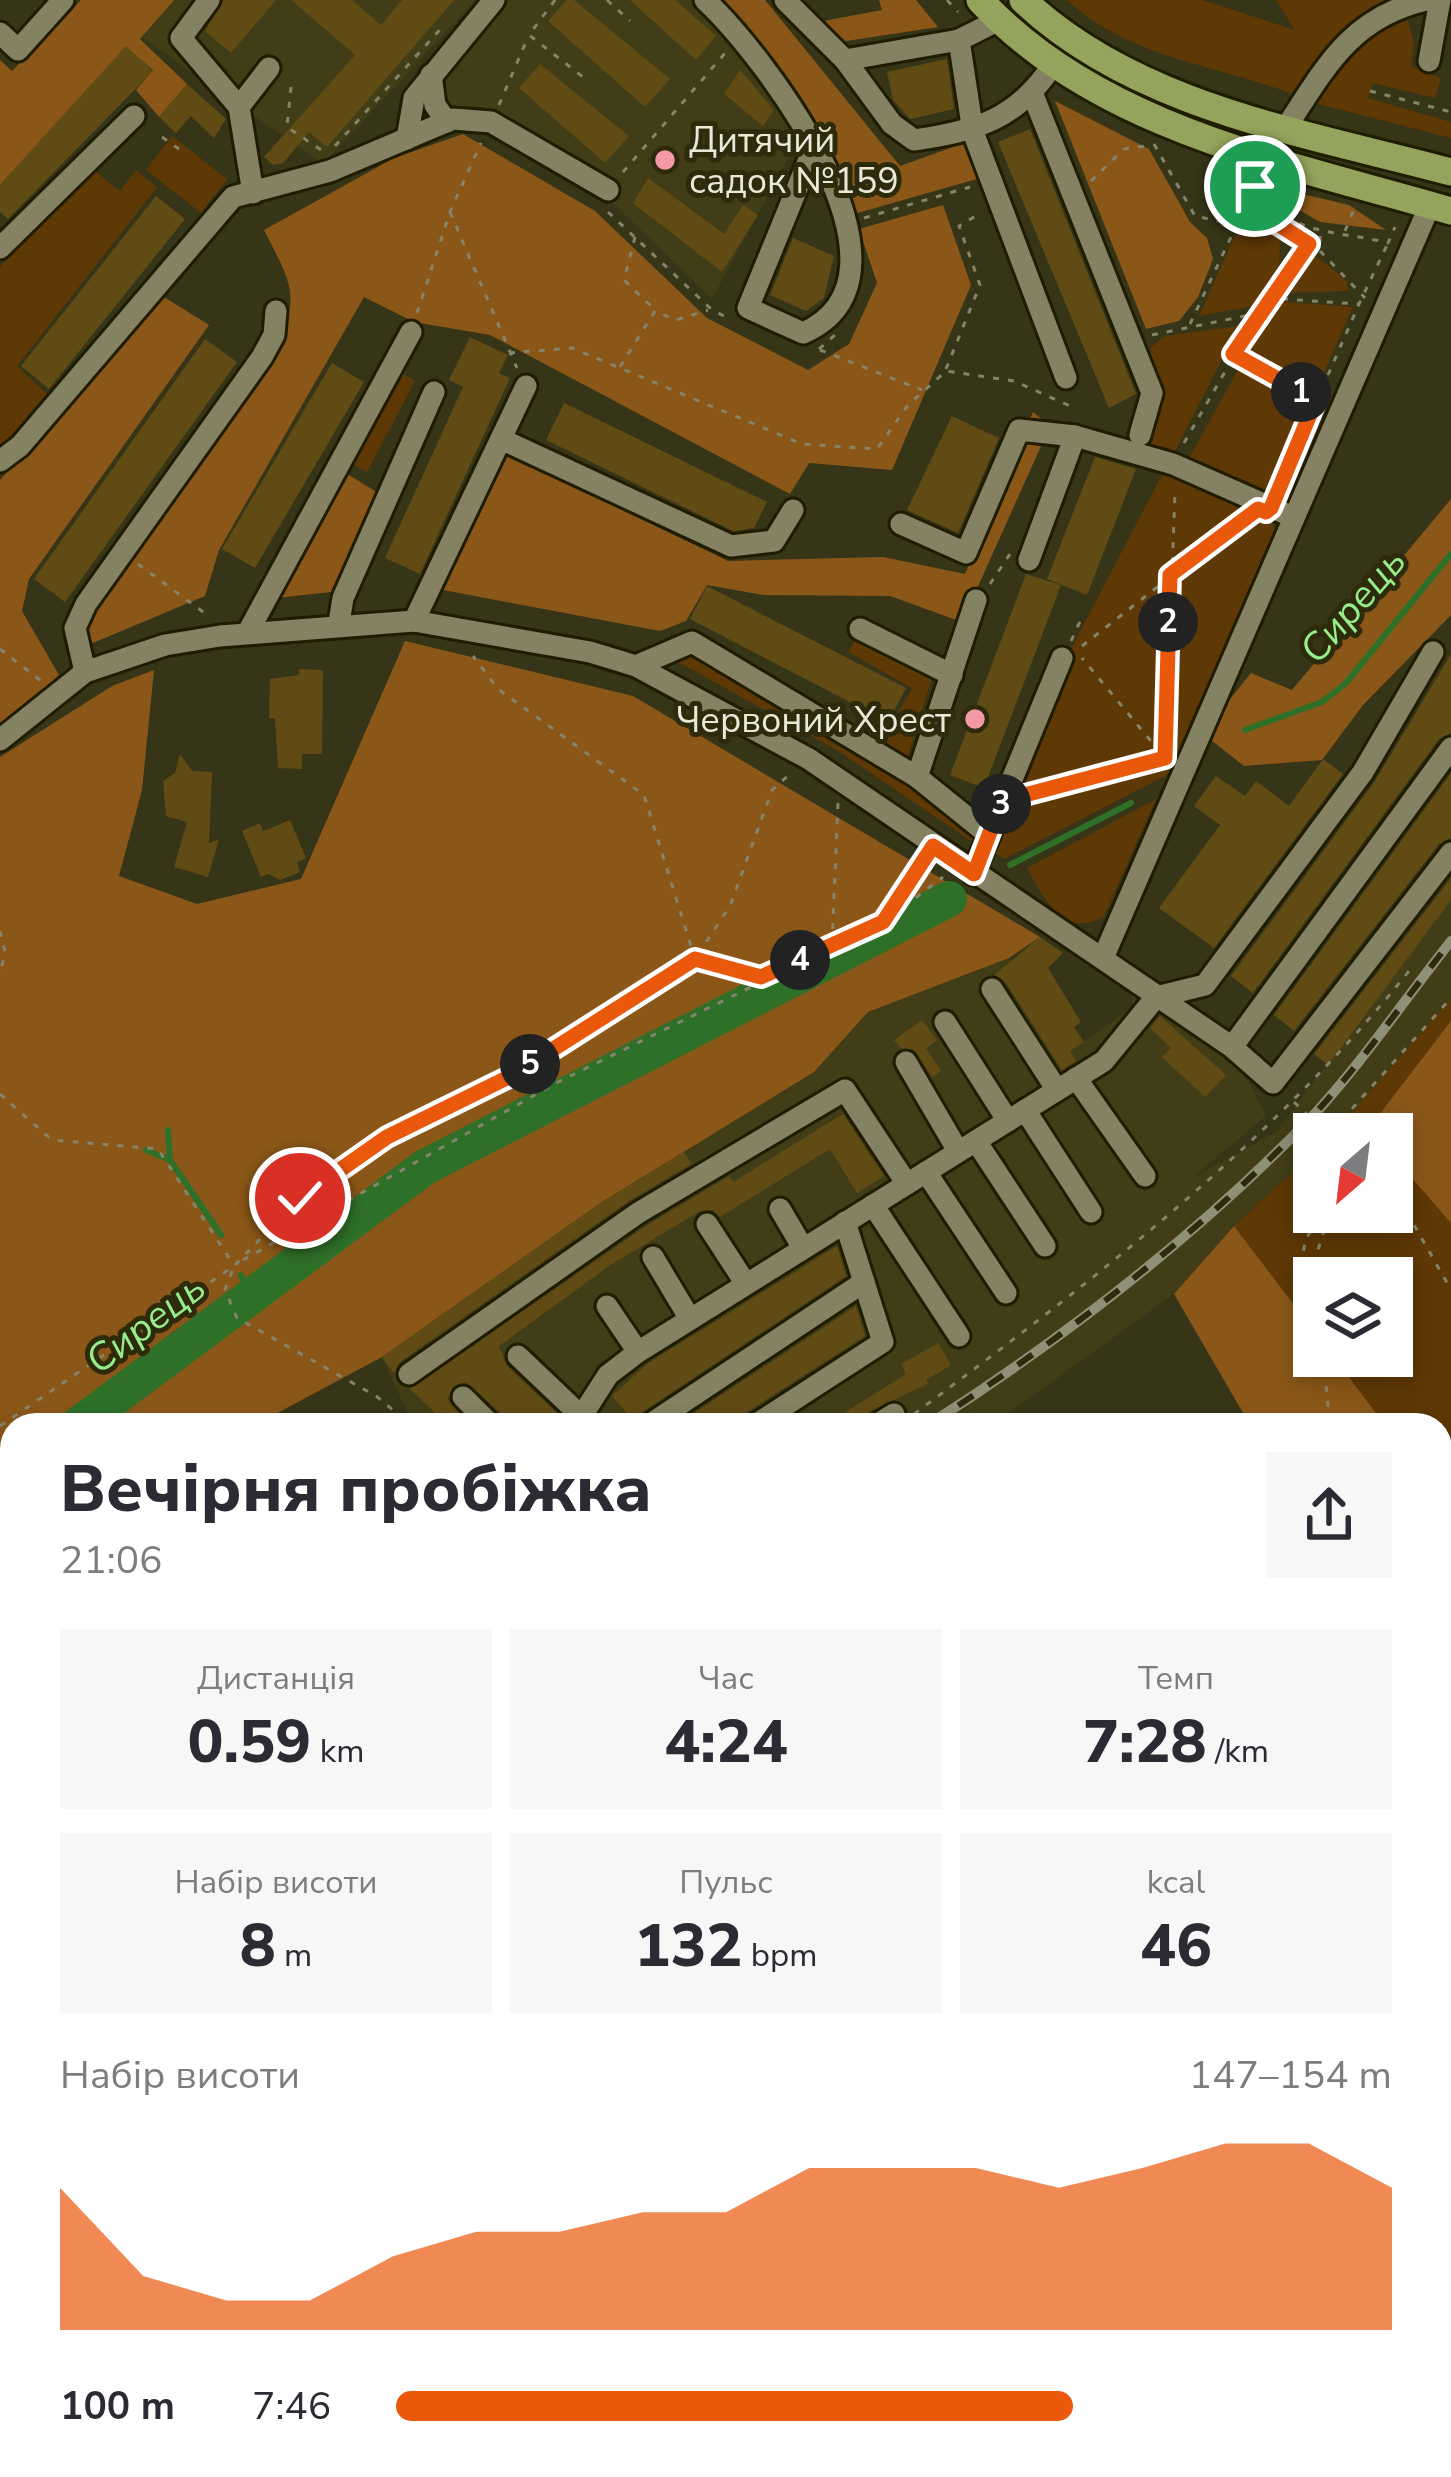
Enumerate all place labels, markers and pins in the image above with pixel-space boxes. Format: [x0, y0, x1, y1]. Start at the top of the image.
place label: Дитячий садок №159 [689, 116, 899, 206]
pin [1204, 135, 1306, 237]
marker: Дитячий садок №159 [652, 147, 678, 173]
pin: 1 [1271, 362, 1331, 422]
pin: 2 [1138, 592, 1198, 652]
place label: Червоний Хрест [676, 696, 951, 745]
marker: Червоний Хрест [962, 706, 988, 732]
pin: 3 [971, 774, 1031, 834]
pin: 4 [770, 930, 830, 990]
pin: 5 [500, 1034, 560, 1094]
pin [249, 1147, 351, 1249]

